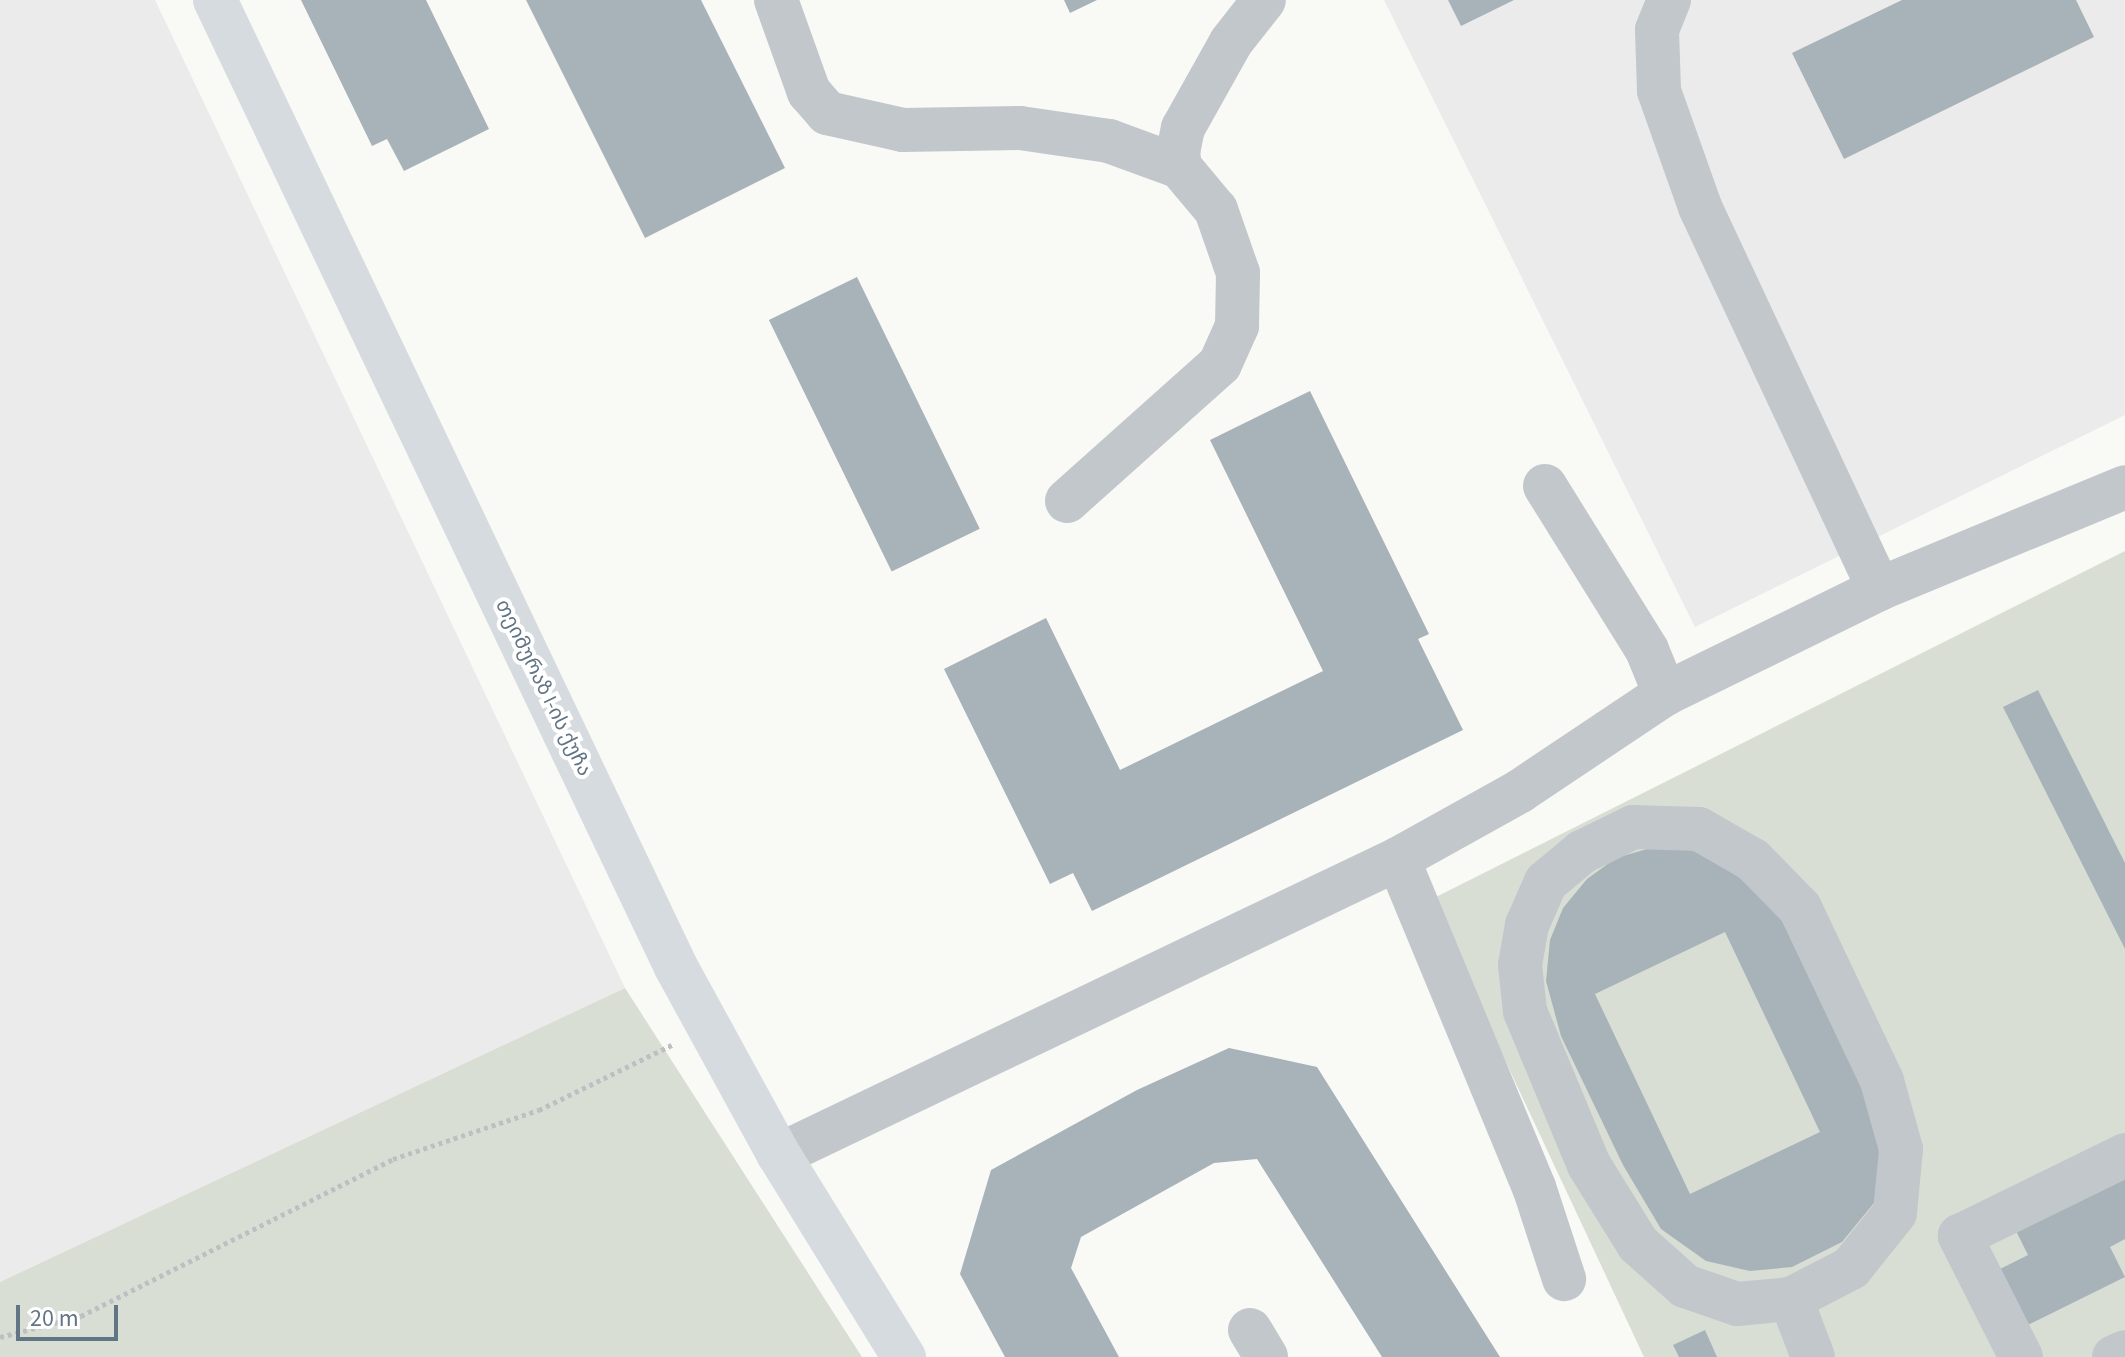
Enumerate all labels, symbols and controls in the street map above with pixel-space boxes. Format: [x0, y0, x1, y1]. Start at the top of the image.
street label: თეიმურაზ I-ის ქუჩა [490, 596, 596, 780]
scale bar [20, 1289, 122, 1339]
text: 20 m [30, 1301, 79, 1336]

